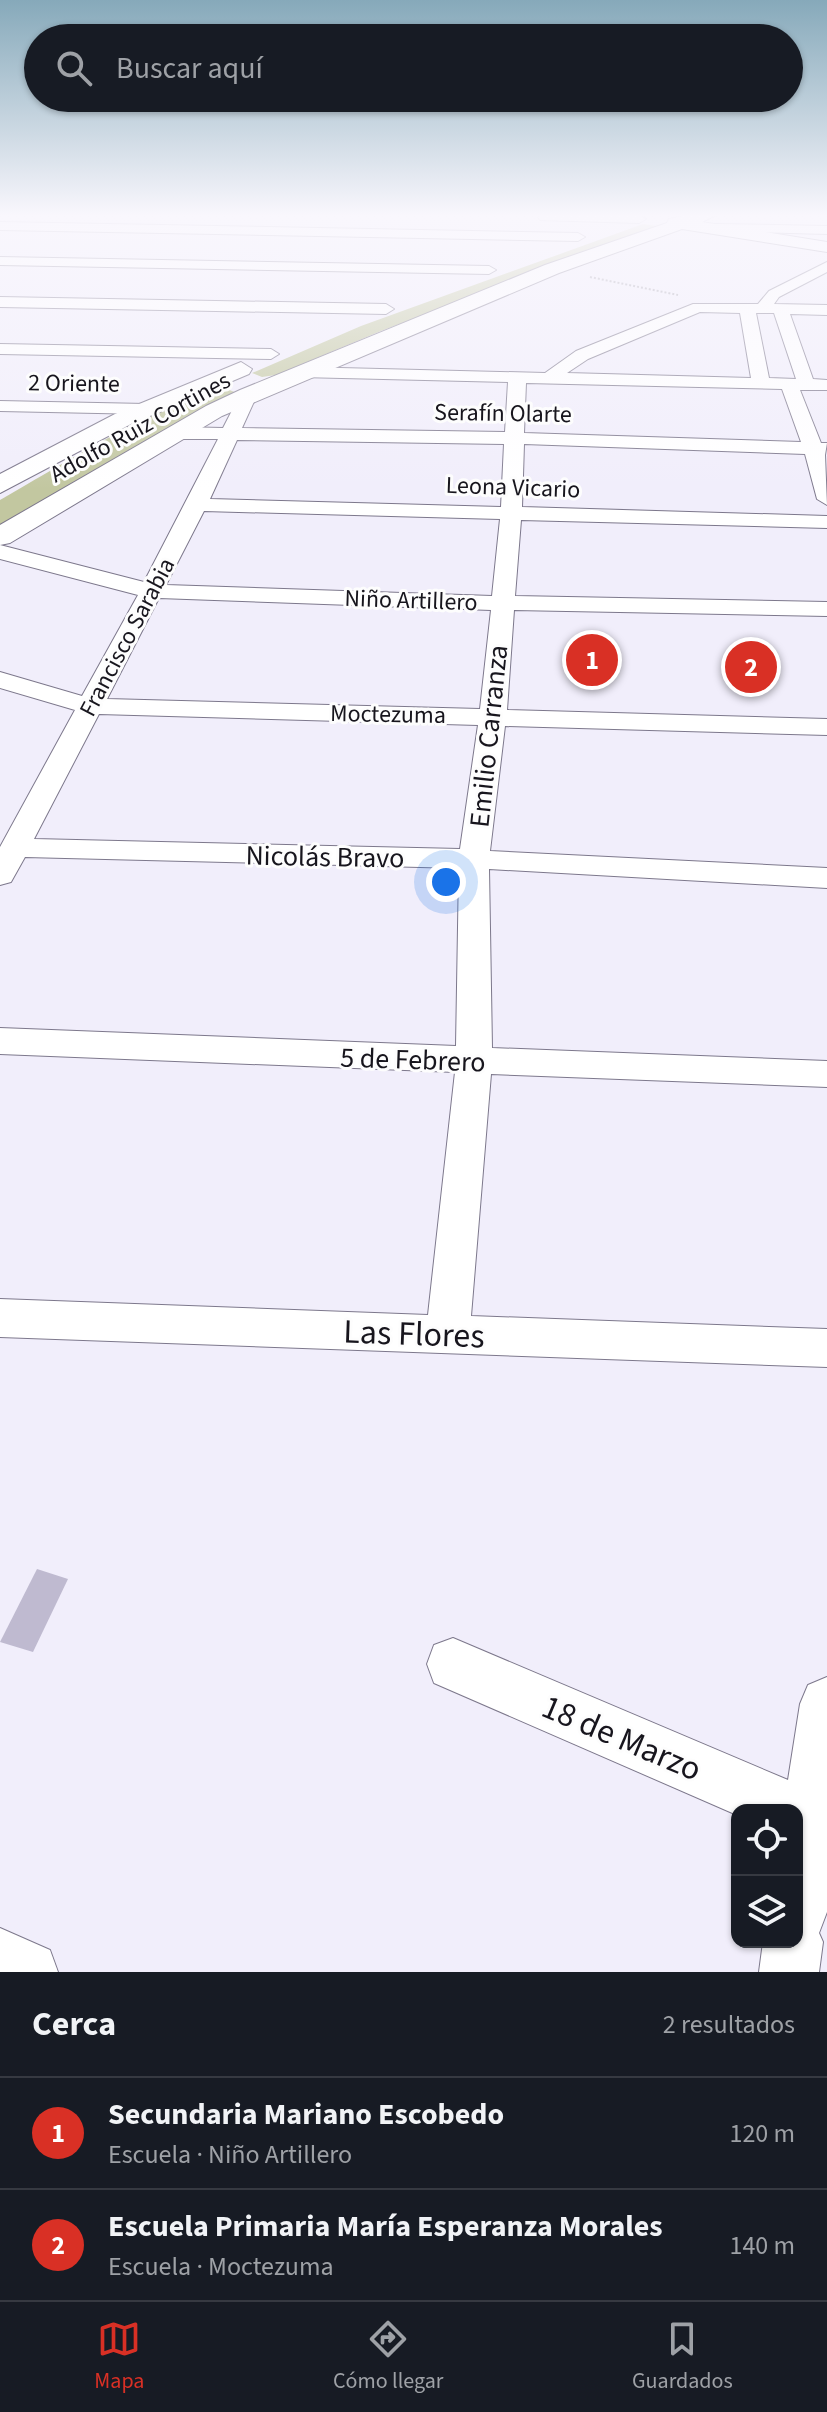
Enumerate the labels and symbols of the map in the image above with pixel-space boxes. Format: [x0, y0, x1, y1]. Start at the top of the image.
street label: Adolfo Ruiz Cortines [43, 363, 237, 492]
street label: 2 Oriente [28, 365, 120, 402]
street label: Serafín Olarte [434, 395, 572, 432]
street label: Leona Vicario [445, 468, 581, 507]
street label: Francisco Sarabia [71, 552, 184, 723]
street label: Niño Artillero [344, 581, 478, 620]
pin: 1 [566, 630, 618, 690]
pin: 2 [725, 637, 777, 697]
street label: Emilio Carranza [460, 643, 518, 829]
street label: Moctezuma [330, 696, 446, 733]
street label: Nicolás Bravo [245, 836, 405, 878]
your location [426, 862, 466, 902]
street label: 5 de Febrero [340, 1037, 486, 1083]
street label: Las Flores [343, 1308, 485, 1361]
street label: 18 de Marzo [534, 1683, 709, 1794]

